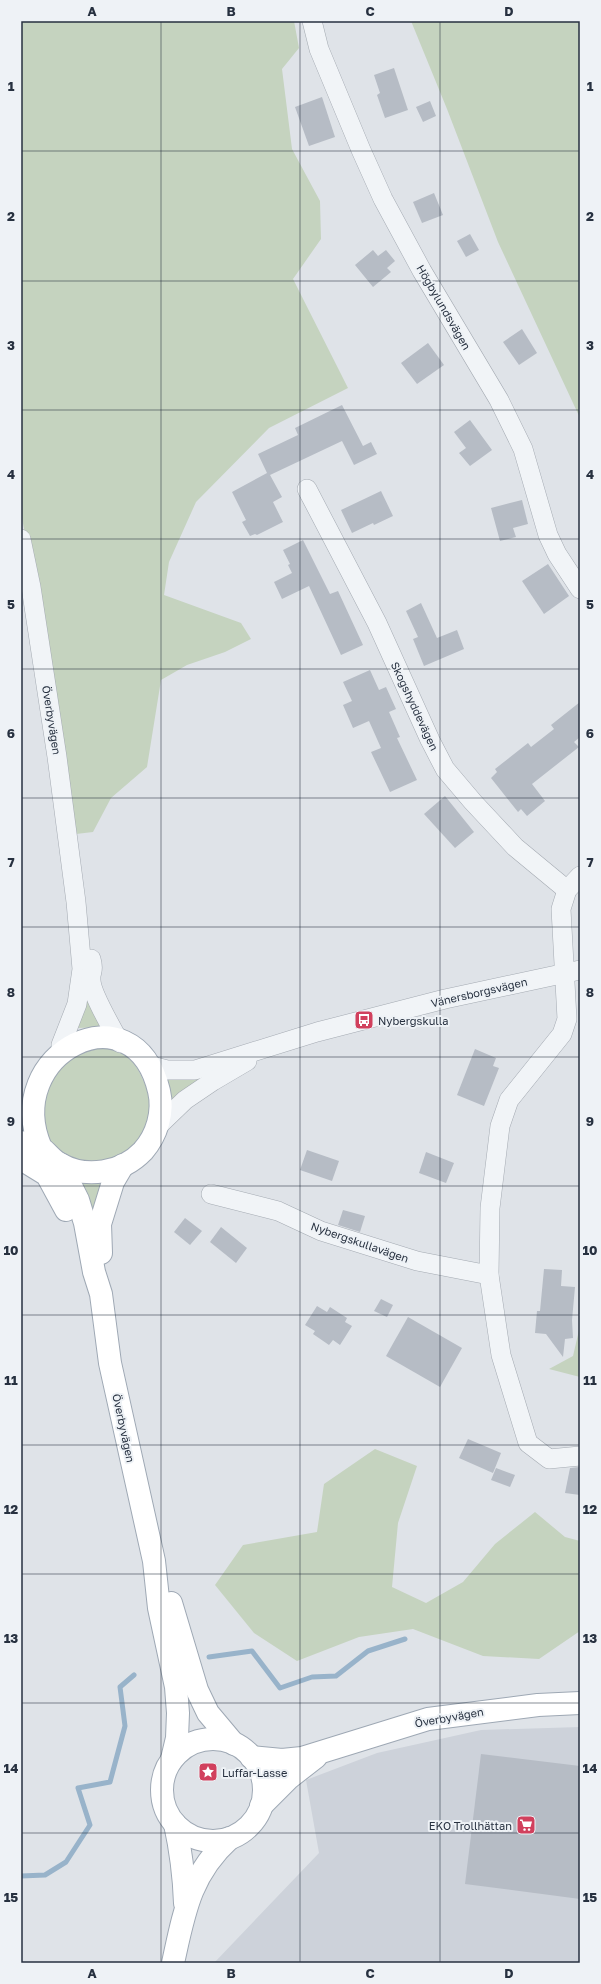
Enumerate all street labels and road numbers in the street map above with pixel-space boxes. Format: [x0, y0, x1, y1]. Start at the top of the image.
street label: Högbylundsvägen [414, 262, 474, 352]
street label: Skogshyddevägen [389, 660, 441, 752]
street label: Överbyvägen [40, 684, 64, 756]
street label: Vänersborgsvägen [430, 975, 528, 1009]
street label: Nybergskullavägen [309, 1219, 411, 1265]
street label: Överbyvägen [110, 1392, 138, 1464]
street label: Överbyvägen [413, 1705, 485, 1729]

